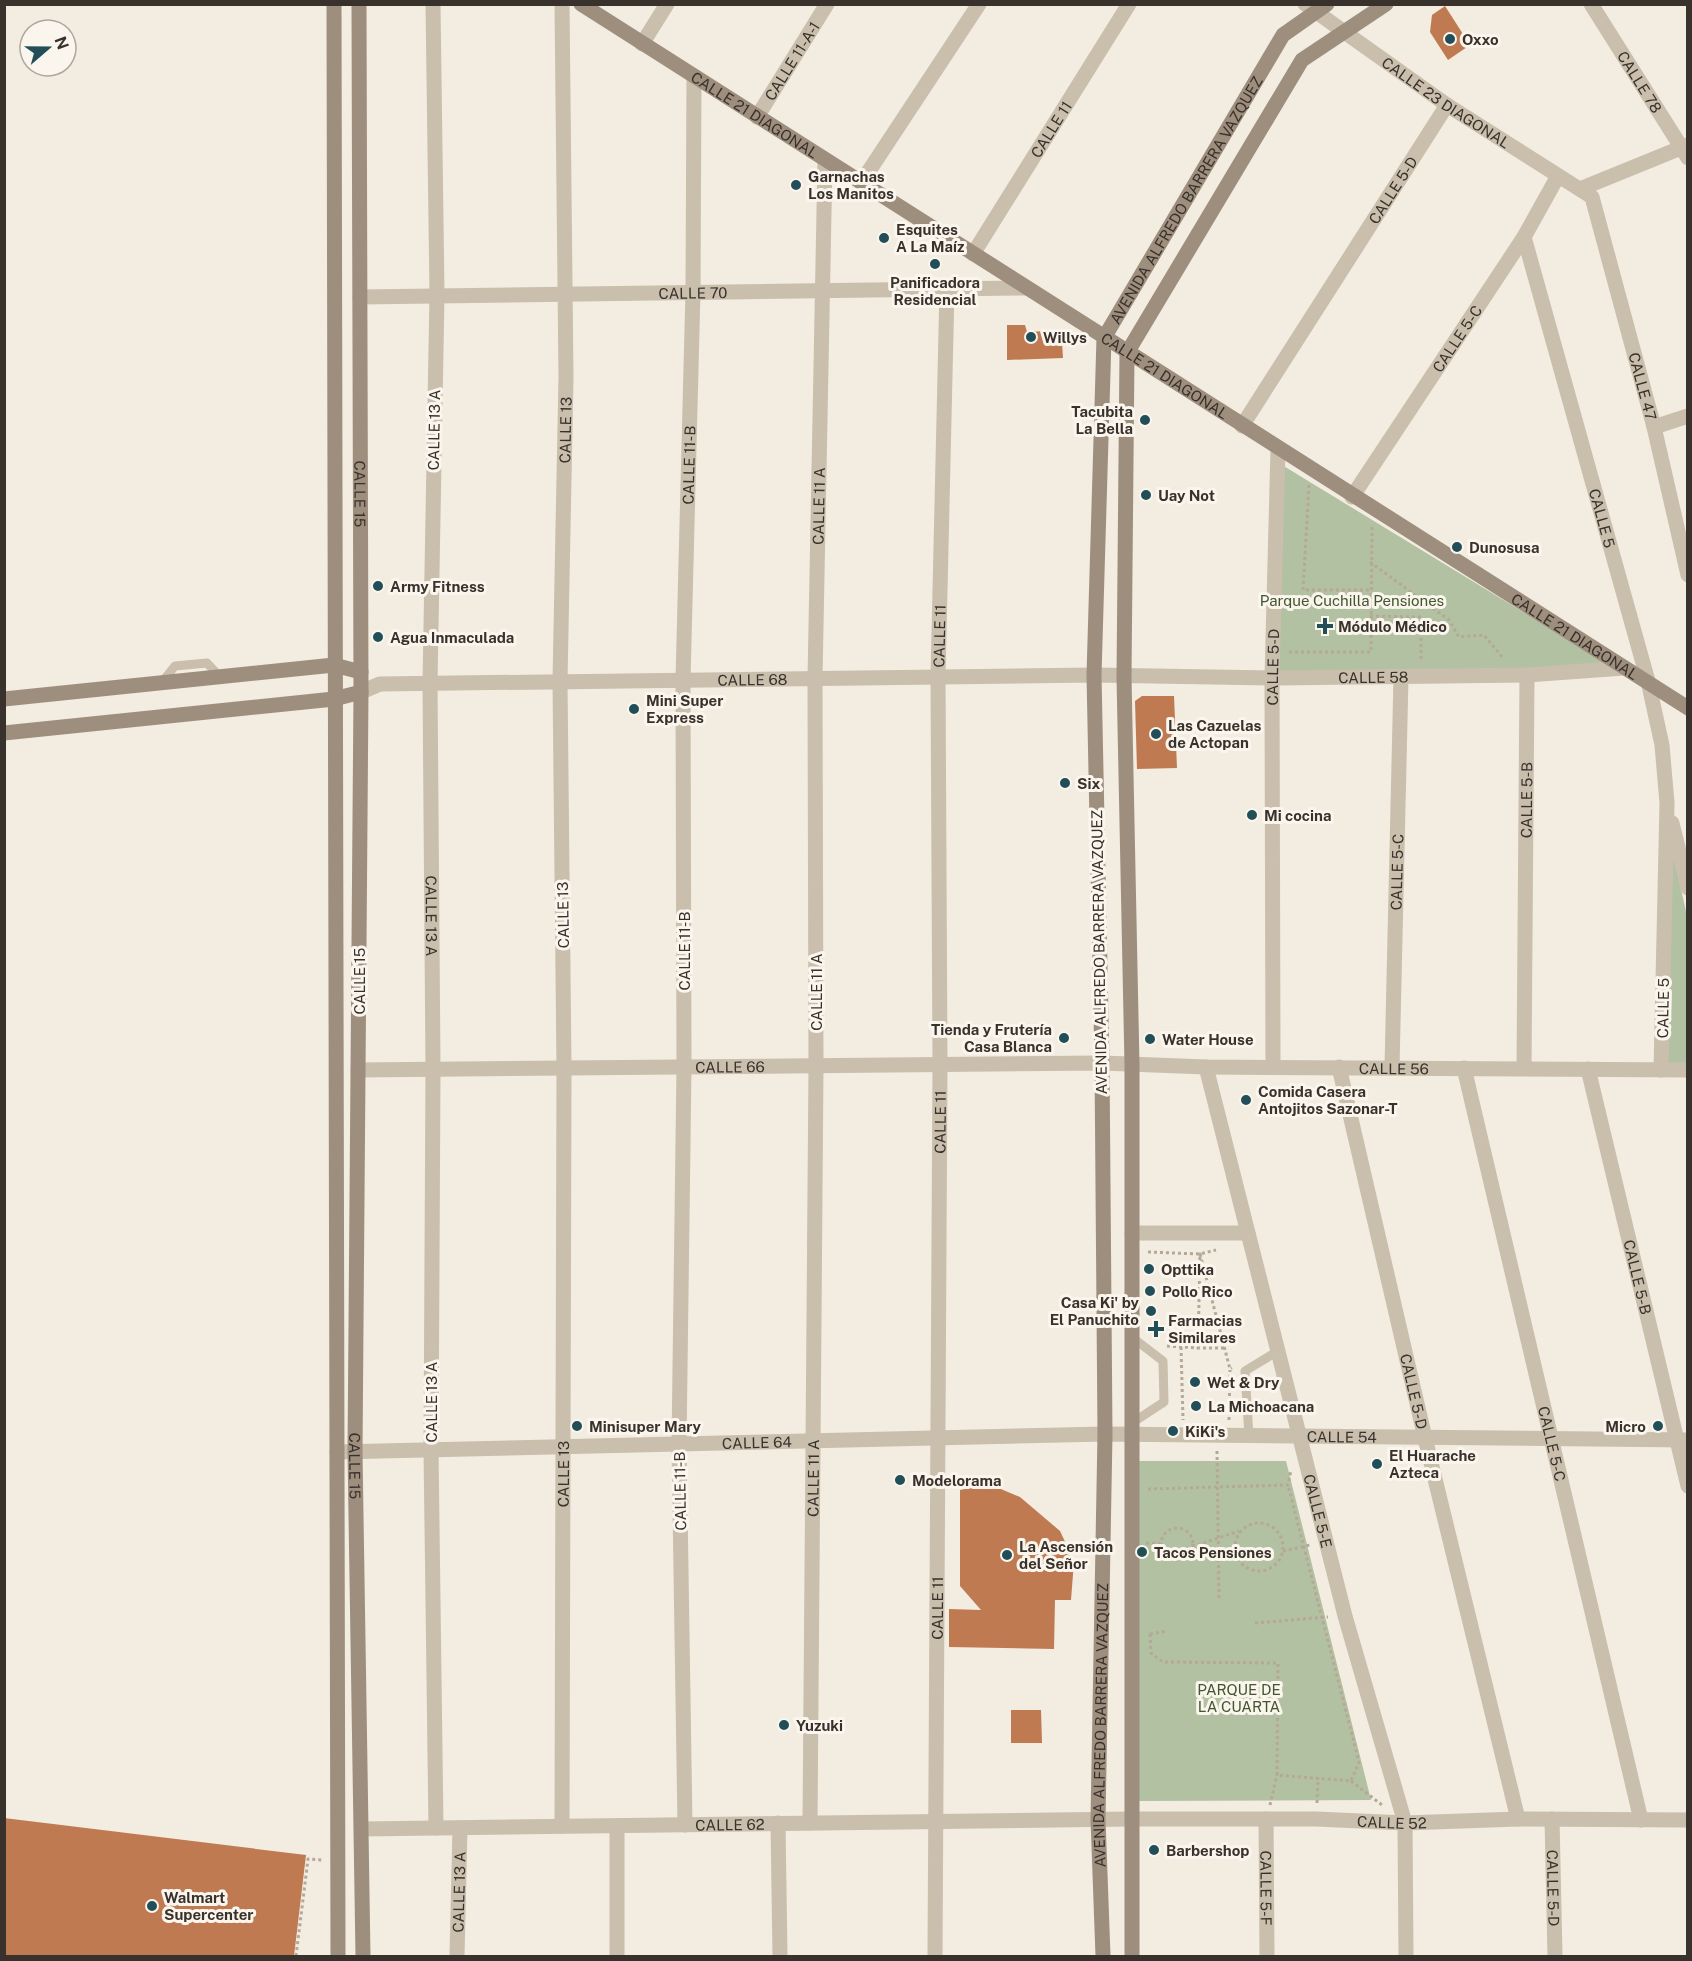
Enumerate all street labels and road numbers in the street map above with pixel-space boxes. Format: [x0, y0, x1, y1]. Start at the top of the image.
street label: CALLE 11-A-1 [761, 18, 823, 103]
street label: CALLE 78 [1614, 48, 1666, 116]
street label: CALLE 23 DIAGONAL [1379, 53, 1513, 151]
street label: CALLE 21 DIAGONAL [688, 68, 822, 161]
street label: AVENIDA ALFREDO BARRERA VAZQUEZ [1106, 73, 1265, 327]
street label: CALLE 11 [1027, 98, 1075, 161]
street label: CALLE 5-D [1365, 153, 1421, 227]
street label: CALLE 70 [658, 284, 728, 301]
street label: CALLE 5-C [1429, 302, 1485, 375]
street label: CALLE 21 DIAGONAL [1098, 329, 1232, 422]
street label: CALLE 47 [1626, 350, 1660, 422]
street label: CALLE 13 A [425, 389, 443, 471]
street label: CALLE 13 [556, 397, 574, 464]
street label: CALLE 11-B [679, 425, 698, 505]
street label: CALLE 15 [352, 461, 369, 527]
street label: CALLE 11 A [809, 467, 828, 545]
street label: CALLE 5 [1586, 487, 1619, 550]
street label: CALLE 21 DIAGONAL [1508, 589, 1642, 683]
street label: CALLE 11 [930, 604, 948, 668]
street label: CALLE 5-D [1263, 628, 1282, 705]
street label: CALLE 58 [1338, 668, 1409, 686]
street label: CALLE 68 [717, 670, 787, 688]
street label: CALLE 5-B [1517, 762, 1535, 838]
street label: AVENIDA ALFREDO BARRERA VAZQUEZ [1088, 810, 1110, 1094]
street label: CALLE 5-C [1387, 834, 1406, 911]
street label: CALLE 13 A [423, 875, 441, 957]
street label: CALLE 13 [554, 882, 572, 948]
street label: CALLE 11-B [676, 912, 693, 990]
street label: CALLE 15 [351, 948, 368, 1014]
street label: CALLE 11 A [808, 953, 825, 1031]
street label: CALLE 5 [1654, 978, 1672, 1038]
street label: CALLE 66 [695, 1058, 765, 1075]
street label: CALLE 56 [1359, 1059, 1429, 1077]
street label: CALLE 11 [931, 1090, 948, 1154]
street label: CALLE 5-B [1621, 1238, 1655, 1316]
street label: CALLE 5-D [1397, 1352, 1431, 1431]
street label: CALLE 13 A [423, 1361, 440, 1442]
street label: CALLE 5-C [1535, 1404, 1569, 1483]
street label: CALLE 54 [1307, 1428, 1377, 1445]
street label: CALLE 15 [346, 1433, 364, 1500]
street label: CALLE 64 [722, 1433, 792, 1451]
street label: CALLE 11 A [804, 1439, 822, 1517]
street label: CALLE 13 [554, 1441, 572, 1507]
street label: CALLE 11-B [671, 1451, 689, 1531]
street label: CALLE 5-E [1301, 1472, 1336, 1550]
street label: CALLE 11 [928, 1576, 946, 1640]
street label: AVENIDA ALFREDO BARRERA VAZQUEZ [1089, 1583, 1111, 1868]
street label: CALLE 52 [1357, 1812, 1427, 1832]
street label: CALLE 62 [695, 1815, 765, 1833]
street label: CALLE 5-D [1544, 1849, 1563, 1927]
street label: CALLE 5-F [1258, 1850, 1275, 1926]
street label: CALLE 13 A [449, 1851, 468, 1933]

